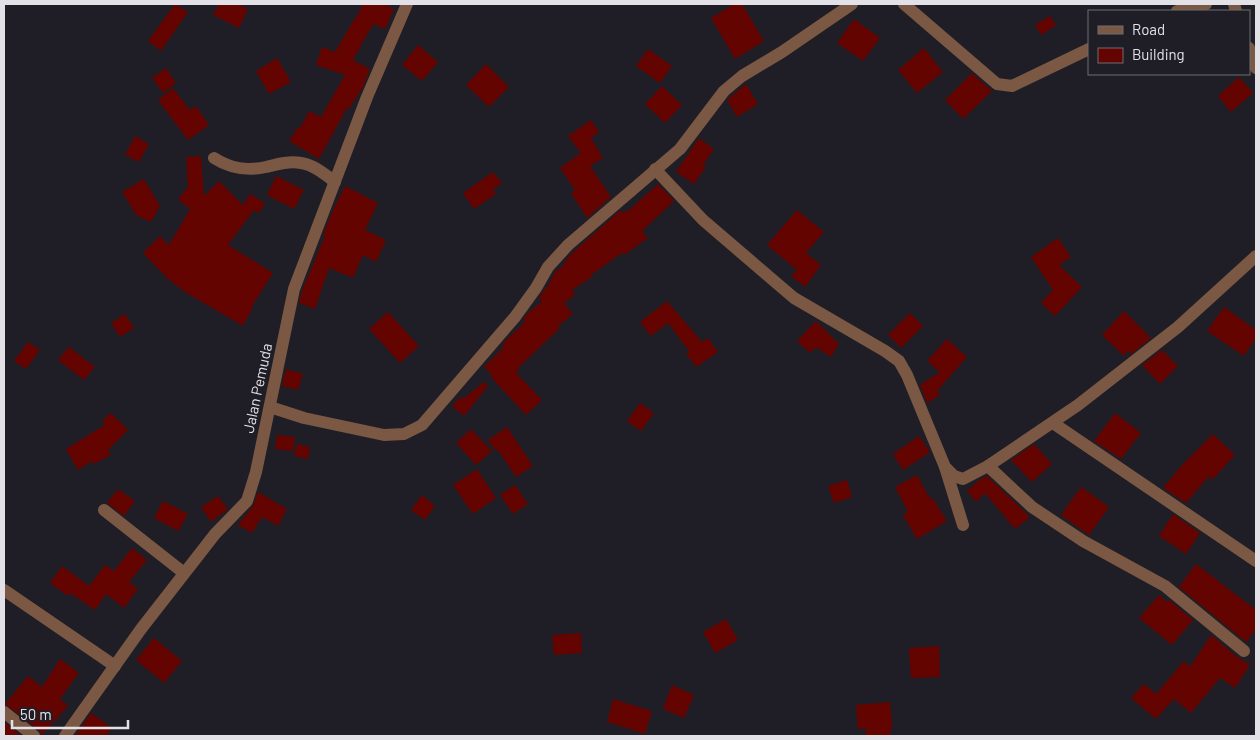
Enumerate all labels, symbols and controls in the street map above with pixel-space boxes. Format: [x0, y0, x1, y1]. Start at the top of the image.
legend [1088, 10, 1250, 75]
text: Road [1132, 20, 1165, 38]
text: Building [1132, 45, 1185, 63]
street label: Jalan Pemuda [239, 341, 275, 435]
scale bar [12, 698, 129, 730]
text: 50 m [20, 705, 52, 723]

